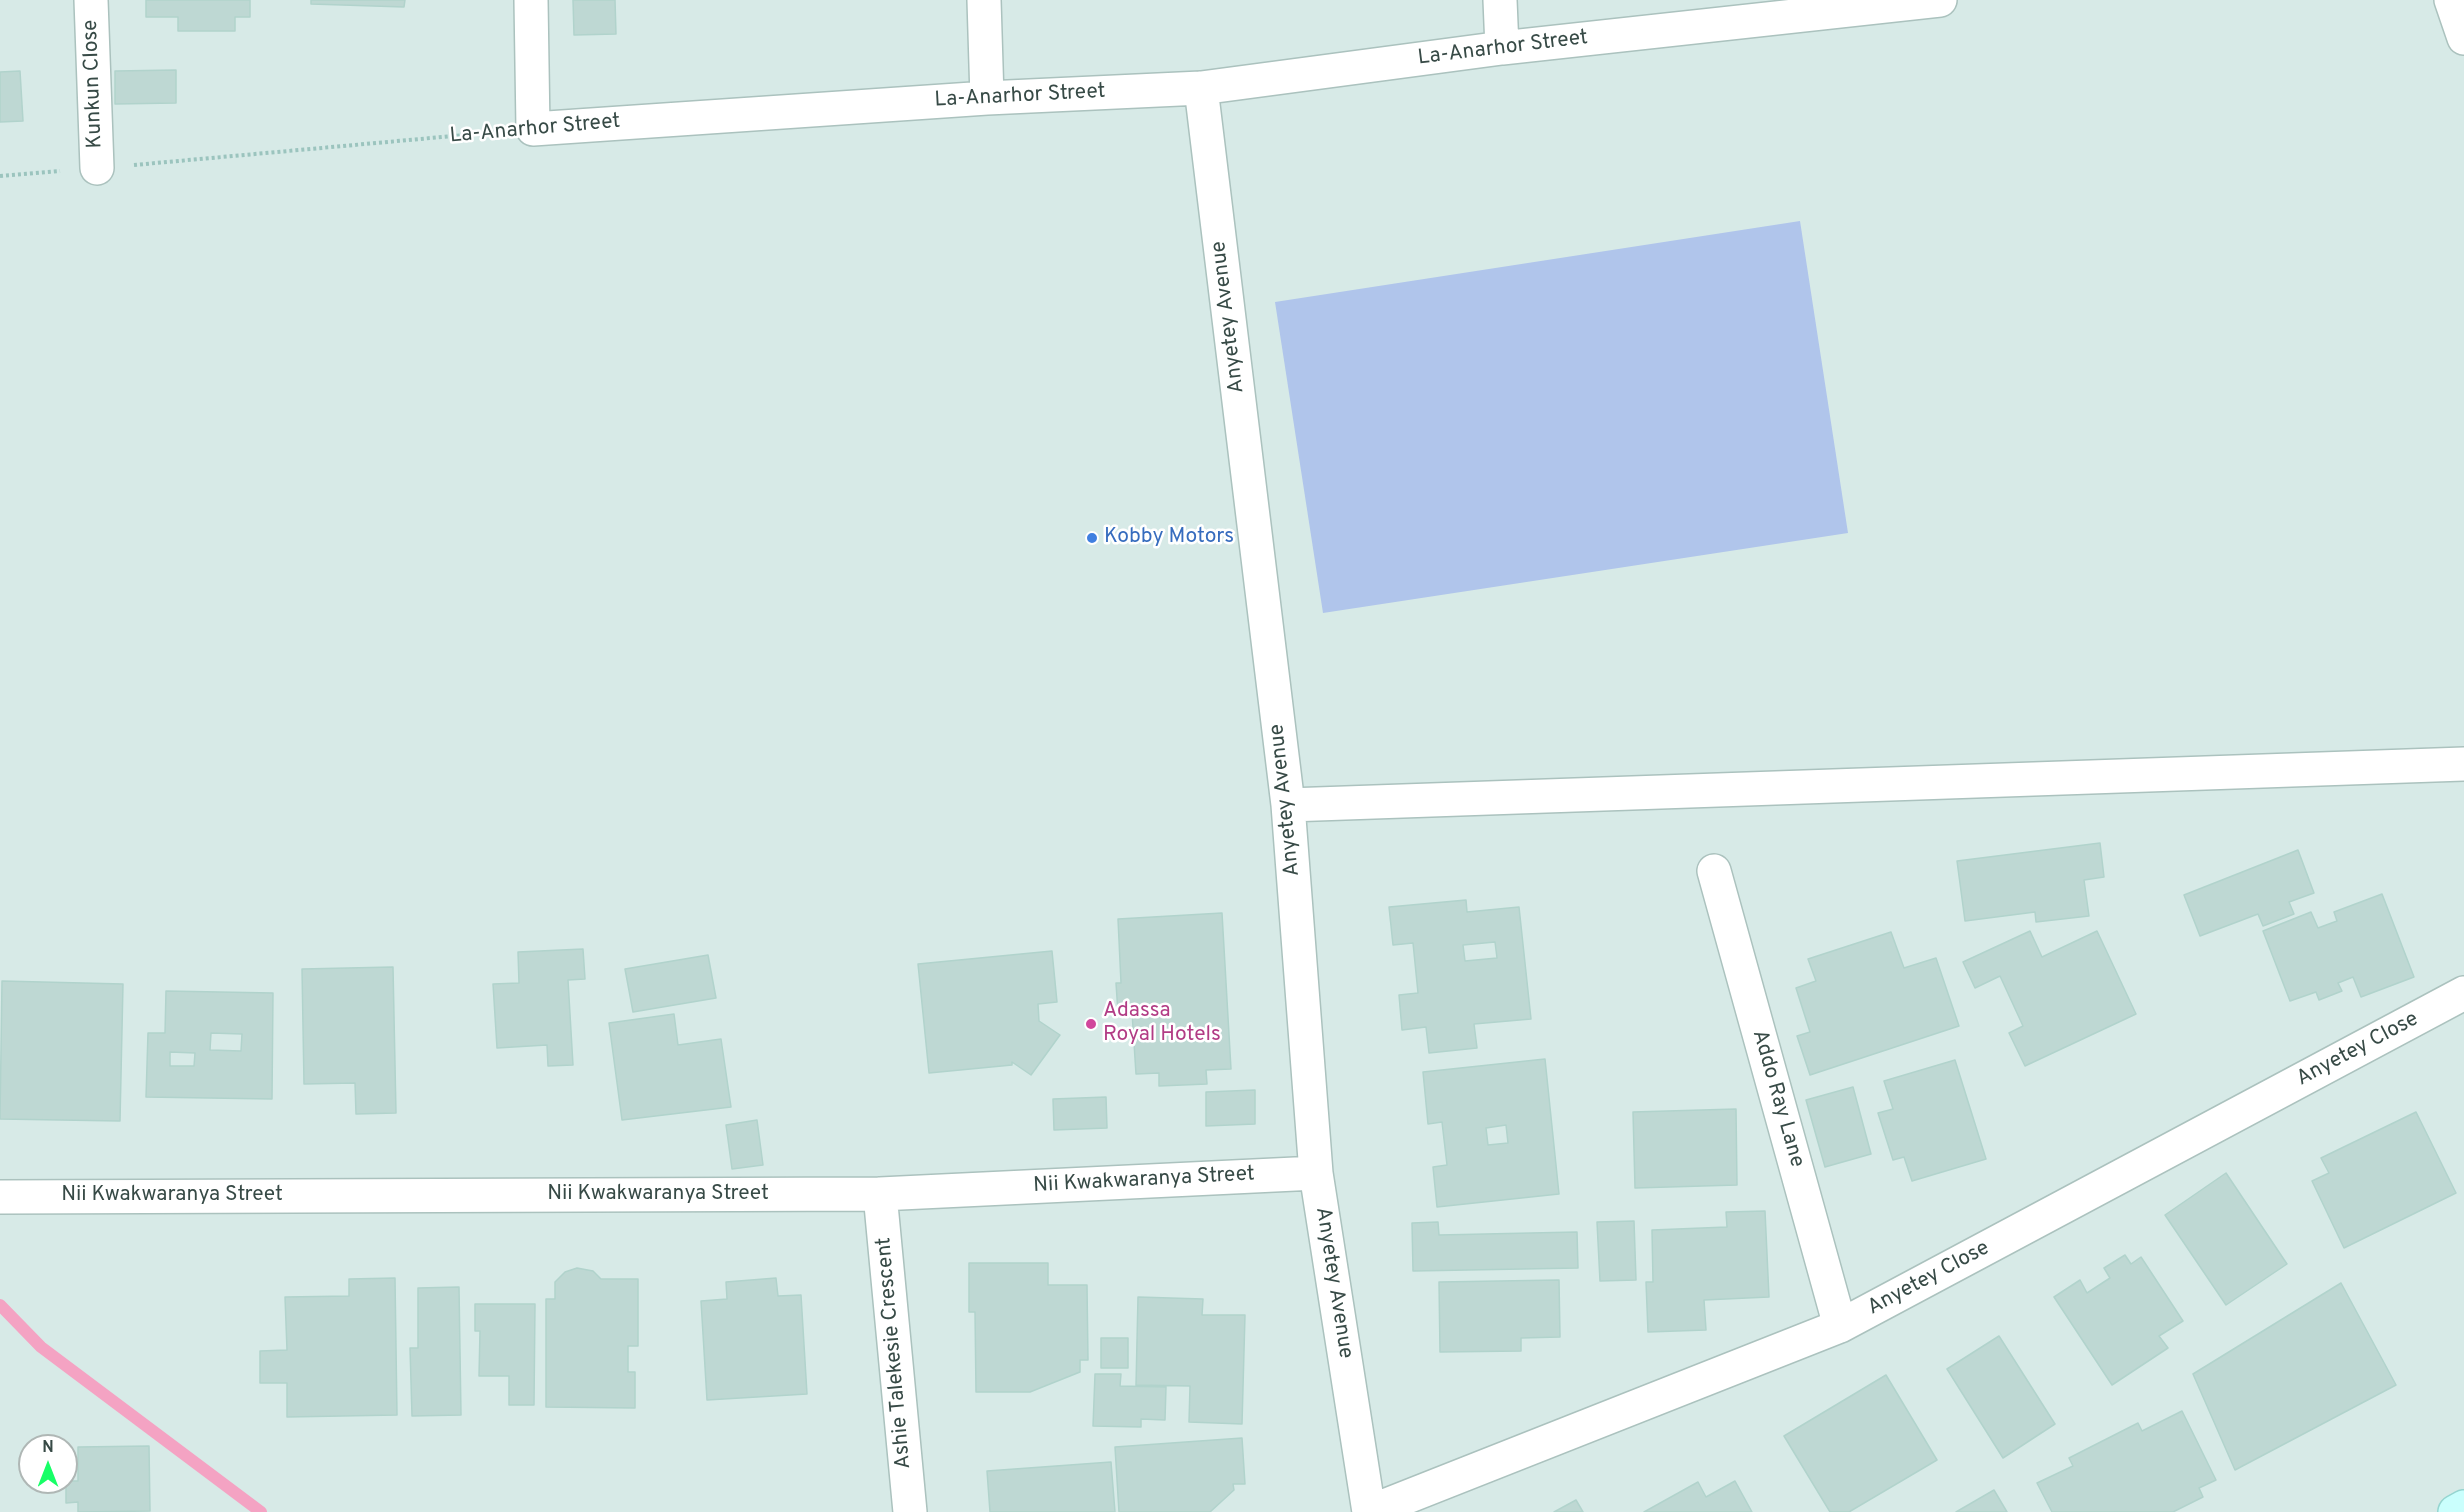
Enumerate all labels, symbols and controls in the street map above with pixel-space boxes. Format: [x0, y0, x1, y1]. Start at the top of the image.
street label: Kunkun Close [79, 19, 109, 149]
street label: La-Anarhor Street [1417, 26, 1589, 72]
street label: La-Anarhor Street [934, 80, 1106, 114]
street label: La-Anarhor Street [449, 110, 621, 150]
street label: Anyetey Avenue [1207, 240, 1251, 394]
place label: Kobby Motors [1104, 525, 1234, 551]
marker: Kobby Motors [1085, 531, 1099, 545]
street label: Anyetey Avenue [1265, 723, 1307, 877]
place label: Adassa Royal Hotels [1103, 999, 1221, 1049]
street label: Anyetey Close [2293, 1007, 2423, 1093]
marker: Adassa Royal Hotels [1084, 1017, 1098, 1031]
street label: Addo Ray Lane [1745, 1027, 1809, 1171]
street label: Nii Kwakwaranya Street [1033, 1163, 1255, 1199]
street label: Nii Kwakwaranya Street [547, 1182, 769, 1208]
street label: Nii Kwakwaranya Street [61, 1183, 283, 1209]
street label: Anyetey Avenue [1309, 1205, 1357, 1361]
street label: Ashie Talekesie Crescent [872, 1236, 918, 1470]
street label: Anyetey Close [1864, 1236, 1994, 1322]
north arrow [18, 1434, 78, 1494]
text: N [42, 1438, 54, 1458]

